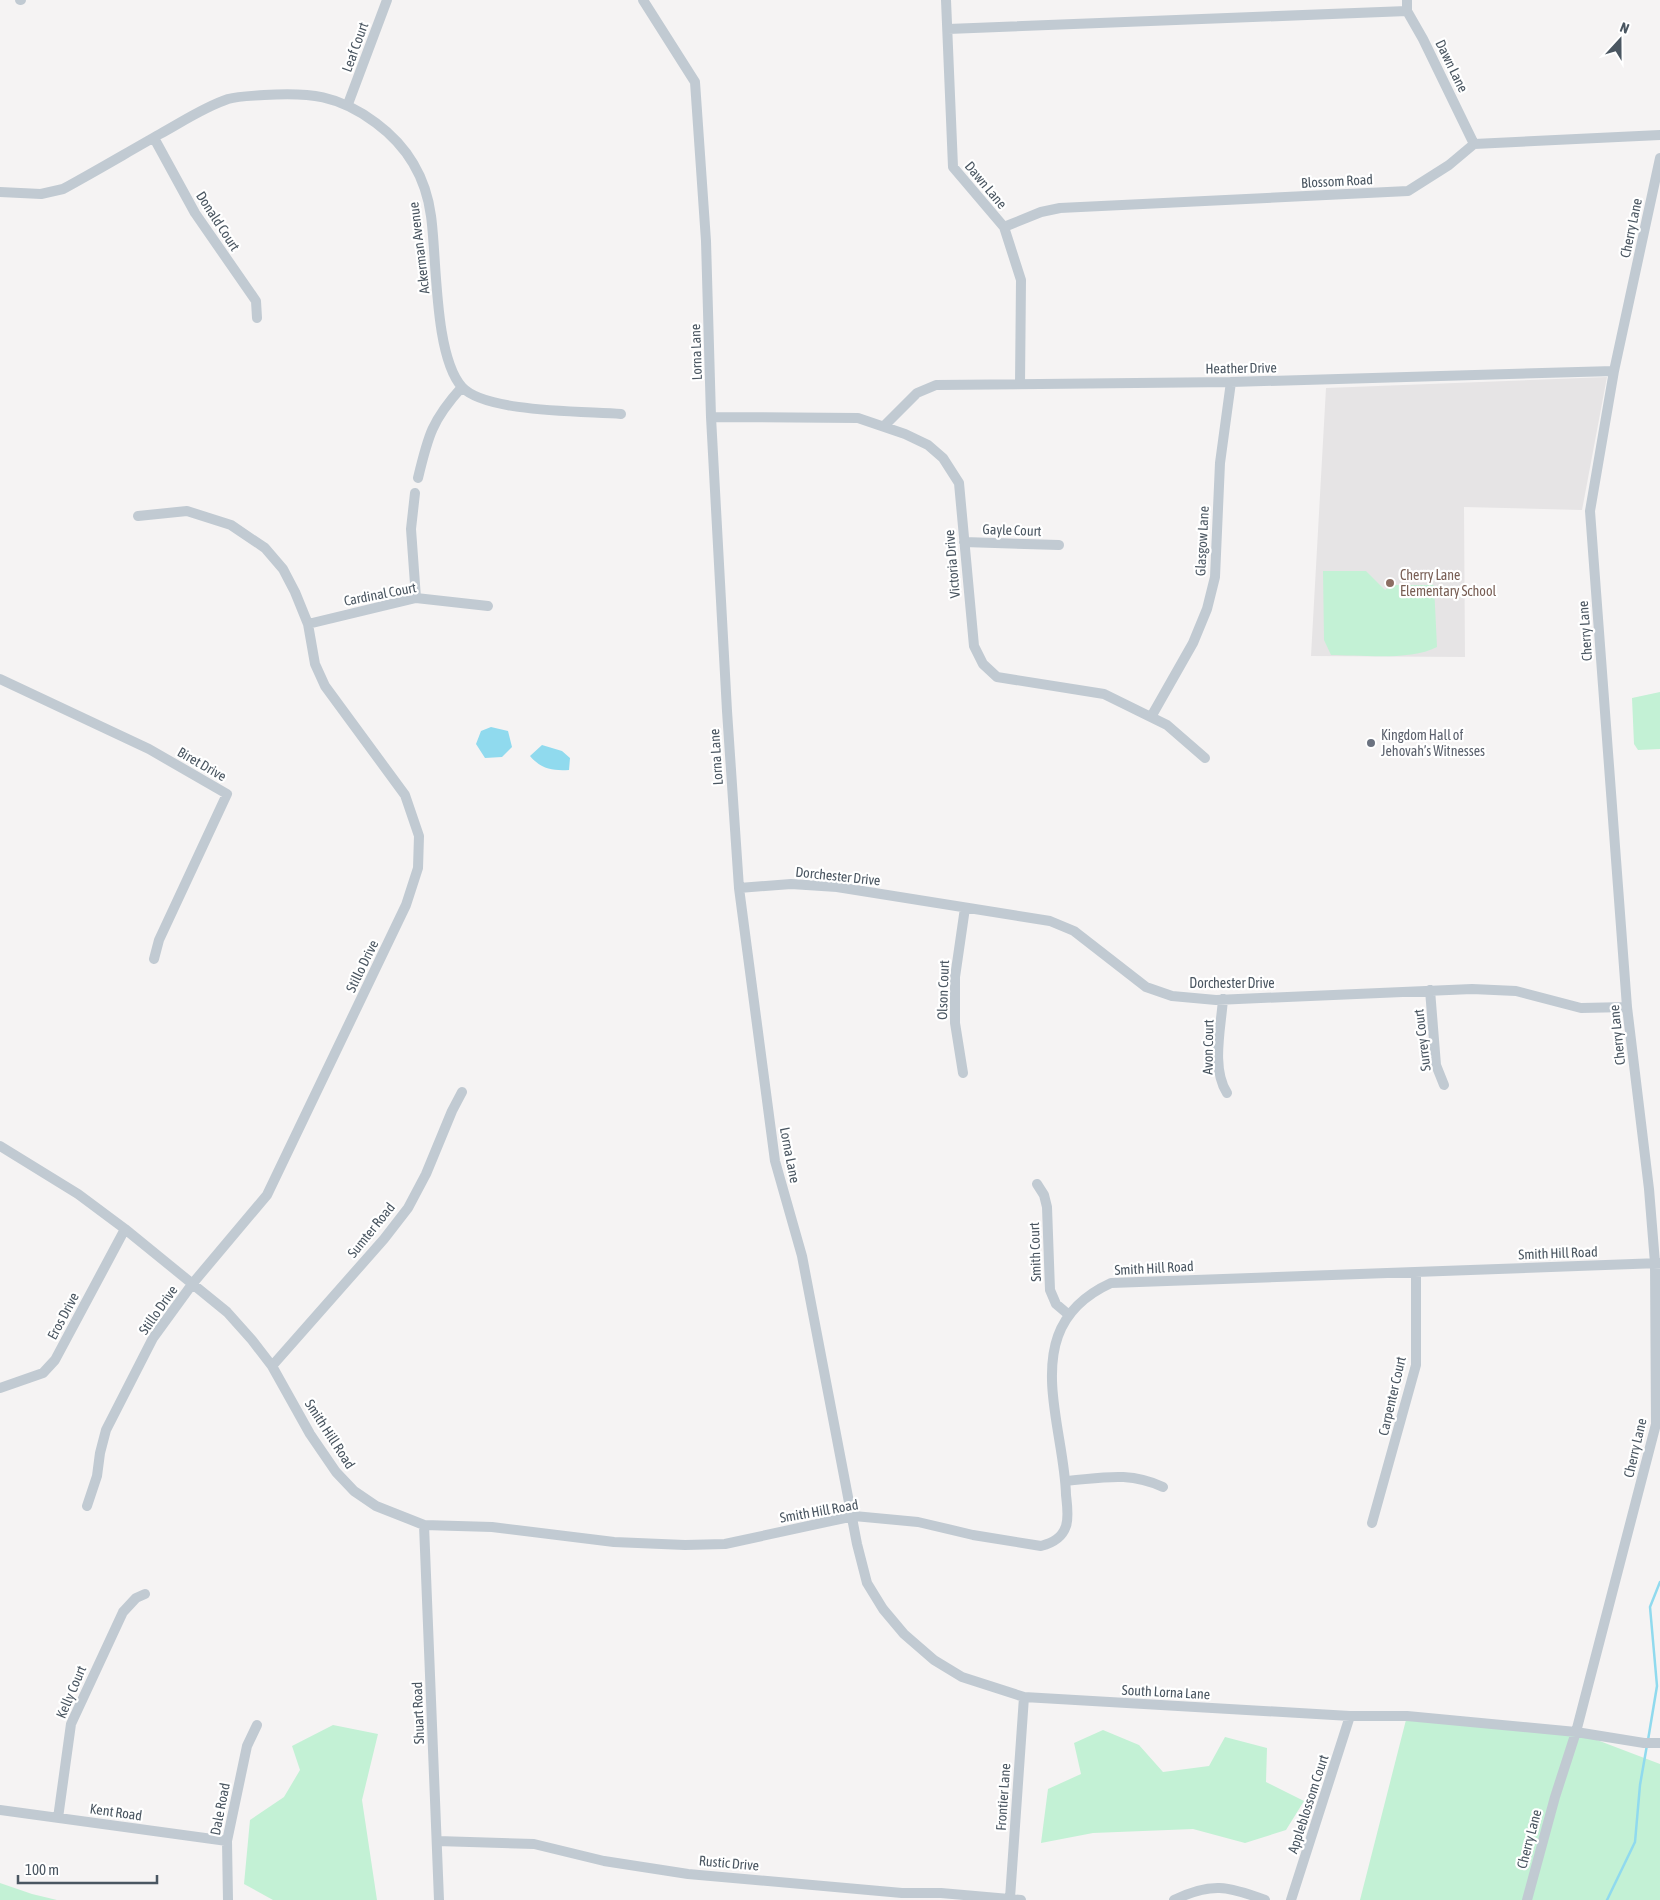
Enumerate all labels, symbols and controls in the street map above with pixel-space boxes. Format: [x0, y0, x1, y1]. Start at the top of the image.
north arrow [1595, 15, 1645, 65]
text: N [1618, 19, 1631, 37]
street label: Leaf Court [339, 20, 371, 74]
street label: Dawn Lane [1432, 37, 1472, 95]
street label: Dawn Lane [962, 158, 1010, 212]
street label: Blossom Road [1301, 171, 1373, 191]
street label: Donald Court [193, 188, 243, 254]
street label: Cherry Lane [1617, 197, 1645, 259]
street label: Ackerman Avenue [405, 201, 433, 295]
street label: Lorna Lane [687, 324, 705, 380]
street label: Heather Drive [1205, 359, 1277, 377]
street label: Glasgow Lane [1192, 506, 1212, 576]
street label: Gayle Court [982, 521, 1042, 539]
street label: Victoria Drive [941, 529, 963, 599]
place label: Cherry Lane Elementary School [1400, 567, 1496, 599]
marker: Cherry Lane Elementary School [1384, 577, 1396, 589]
street label: Cardinal Court [342, 579, 418, 609]
street label: Cherry Lane [1575, 600, 1595, 662]
place label: Kingdom Hall of Jehovah’s Witnesses [1381, 727, 1485, 759]
street label: Lorna Lane [706, 728, 726, 786]
marker: Kingdom Hall of Jehovah’s Witnesses [1365, 737, 1377, 749]
street label: Biret Drive [175, 744, 229, 784]
street label: Dorchester Drive [795, 864, 881, 888]
street label: Stillo Drive [343, 937, 381, 995]
street label: Olson Court [934, 960, 952, 1020]
street label: Dorchester Drive [1189, 975, 1275, 991]
street label: Cherry Lane [1606, 1004, 1628, 1066]
street label: Surrey Court [1410, 1008, 1434, 1072]
street label: Avon Court [1200, 1019, 1216, 1075]
street label: Lorna Lane [777, 1126, 803, 1184]
street label: Sumter Road [344, 1199, 398, 1261]
street label: Smith Court [1026, 1222, 1044, 1282]
street label: Smith Hill Road [1518, 1244, 1598, 1262]
street label: Smith Hill Road [1114, 1258, 1194, 1278]
street label: Stillo Drive [135, 1282, 181, 1338]
street label: Eros Drive [44, 1290, 82, 1342]
street label: Carpenter Court [1375, 1355, 1409, 1437]
street label: Smith Hill Road [302, 1396, 358, 1472]
street label: Cherry Lane [1620, 1417, 1650, 1479]
street label: Smith Hill Road [779, 1496, 859, 1526]
street label: Kelly Court [53, 1663, 89, 1721]
street label: Shuart Road [409, 1681, 427, 1745]
street label: South Lorna Lane [1121, 1682, 1211, 1702]
street label: Appleblossom Court [1284, 1753, 1332, 1855]
street label: Frontier Lane [993, 1763, 1013, 1831]
street label: Dale Road [207, 1781, 233, 1837]
street label: Kent Road [89, 1800, 143, 1824]
street label: Cherry Lane [1513, 1808, 1545, 1870]
scale bar [18, 1852, 156, 1884]
street label: Rustic Drive [698, 1852, 760, 1874]
text: 100 m [25, 1861, 59, 1878]

